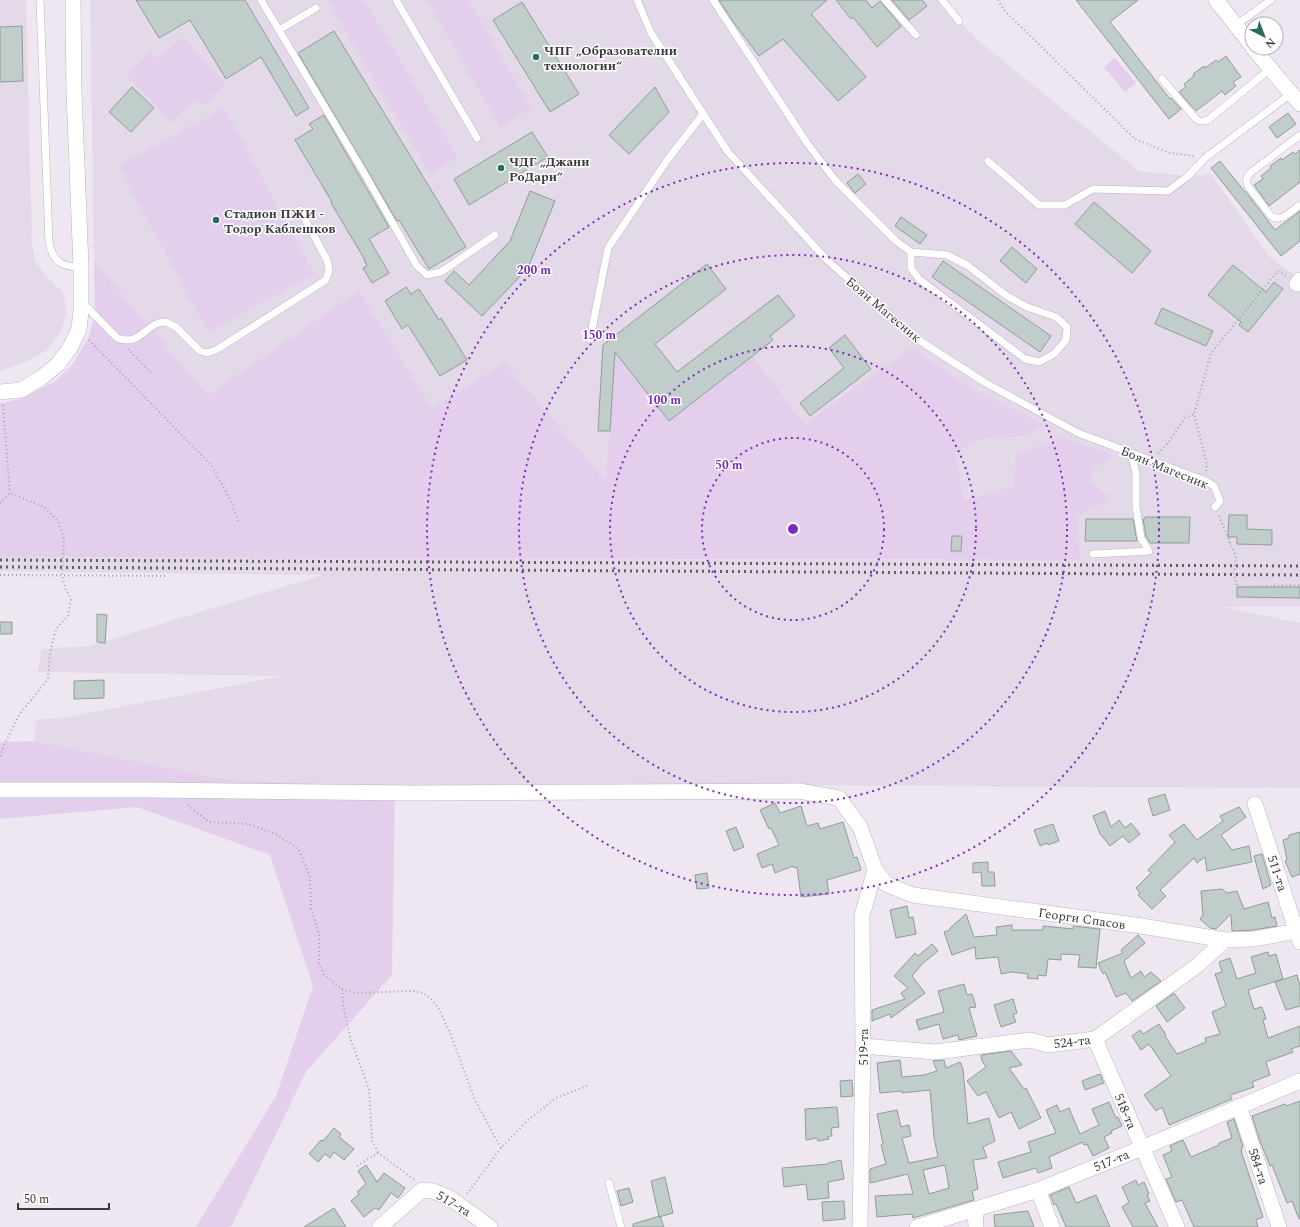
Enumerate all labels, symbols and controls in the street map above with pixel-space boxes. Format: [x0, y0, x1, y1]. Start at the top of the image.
north arrow [1244, 16, 1284, 56]
text: N [1261, 34, 1279, 52]
place label: ЧПГ „Образователни технологии“ [544, 41, 677, 76]
marker: ЧПГ „Образователни технологии“ [531, 52, 541, 62]
place label: ЧДГ „Джани РоДари“ [509, 152, 590, 187]
marker: ЧДГ „Джани РоДари“ [496, 163, 506, 173]
place label: Стадион ПЖИ - Тодор Каблешков [224, 204, 335, 239]
marker: Стадион ПЖИ - Тодор Каблешков [211, 215, 221, 225]
text: 200 m [517, 261, 551, 280]
street label: Боян Магесник [841, 272, 926, 348]
text: 150 m [582, 326, 616, 345]
text: 100 m [647, 391, 681, 410]
street label: Боян Магесник [1117, 441, 1212, 495]
text: 50 m [715, 456, 743, 475]
centre of rings [786, 522, 800, 536]
street label: 511-та [1262, 853, 1292, 895]
street label: Георги Спасов [1037, 903, 1127, 935]
street label: 519-та [854, 1028, 874, 1066]
street label: 524-та [1052, 1030, 1092, 1054]
street label: 518-та [1109, 1090, 1142, 1133]
street label: 517-та [1090, 1144, 1133, 1177]
street label: 584-та [1243, 1146, 1273, 1188]
scale bar [18, 1185, 109, 1211]
street label: 517-та [432, 1186, 475, 1222]
text: 50 m [24, 1190, 49, 1209]

